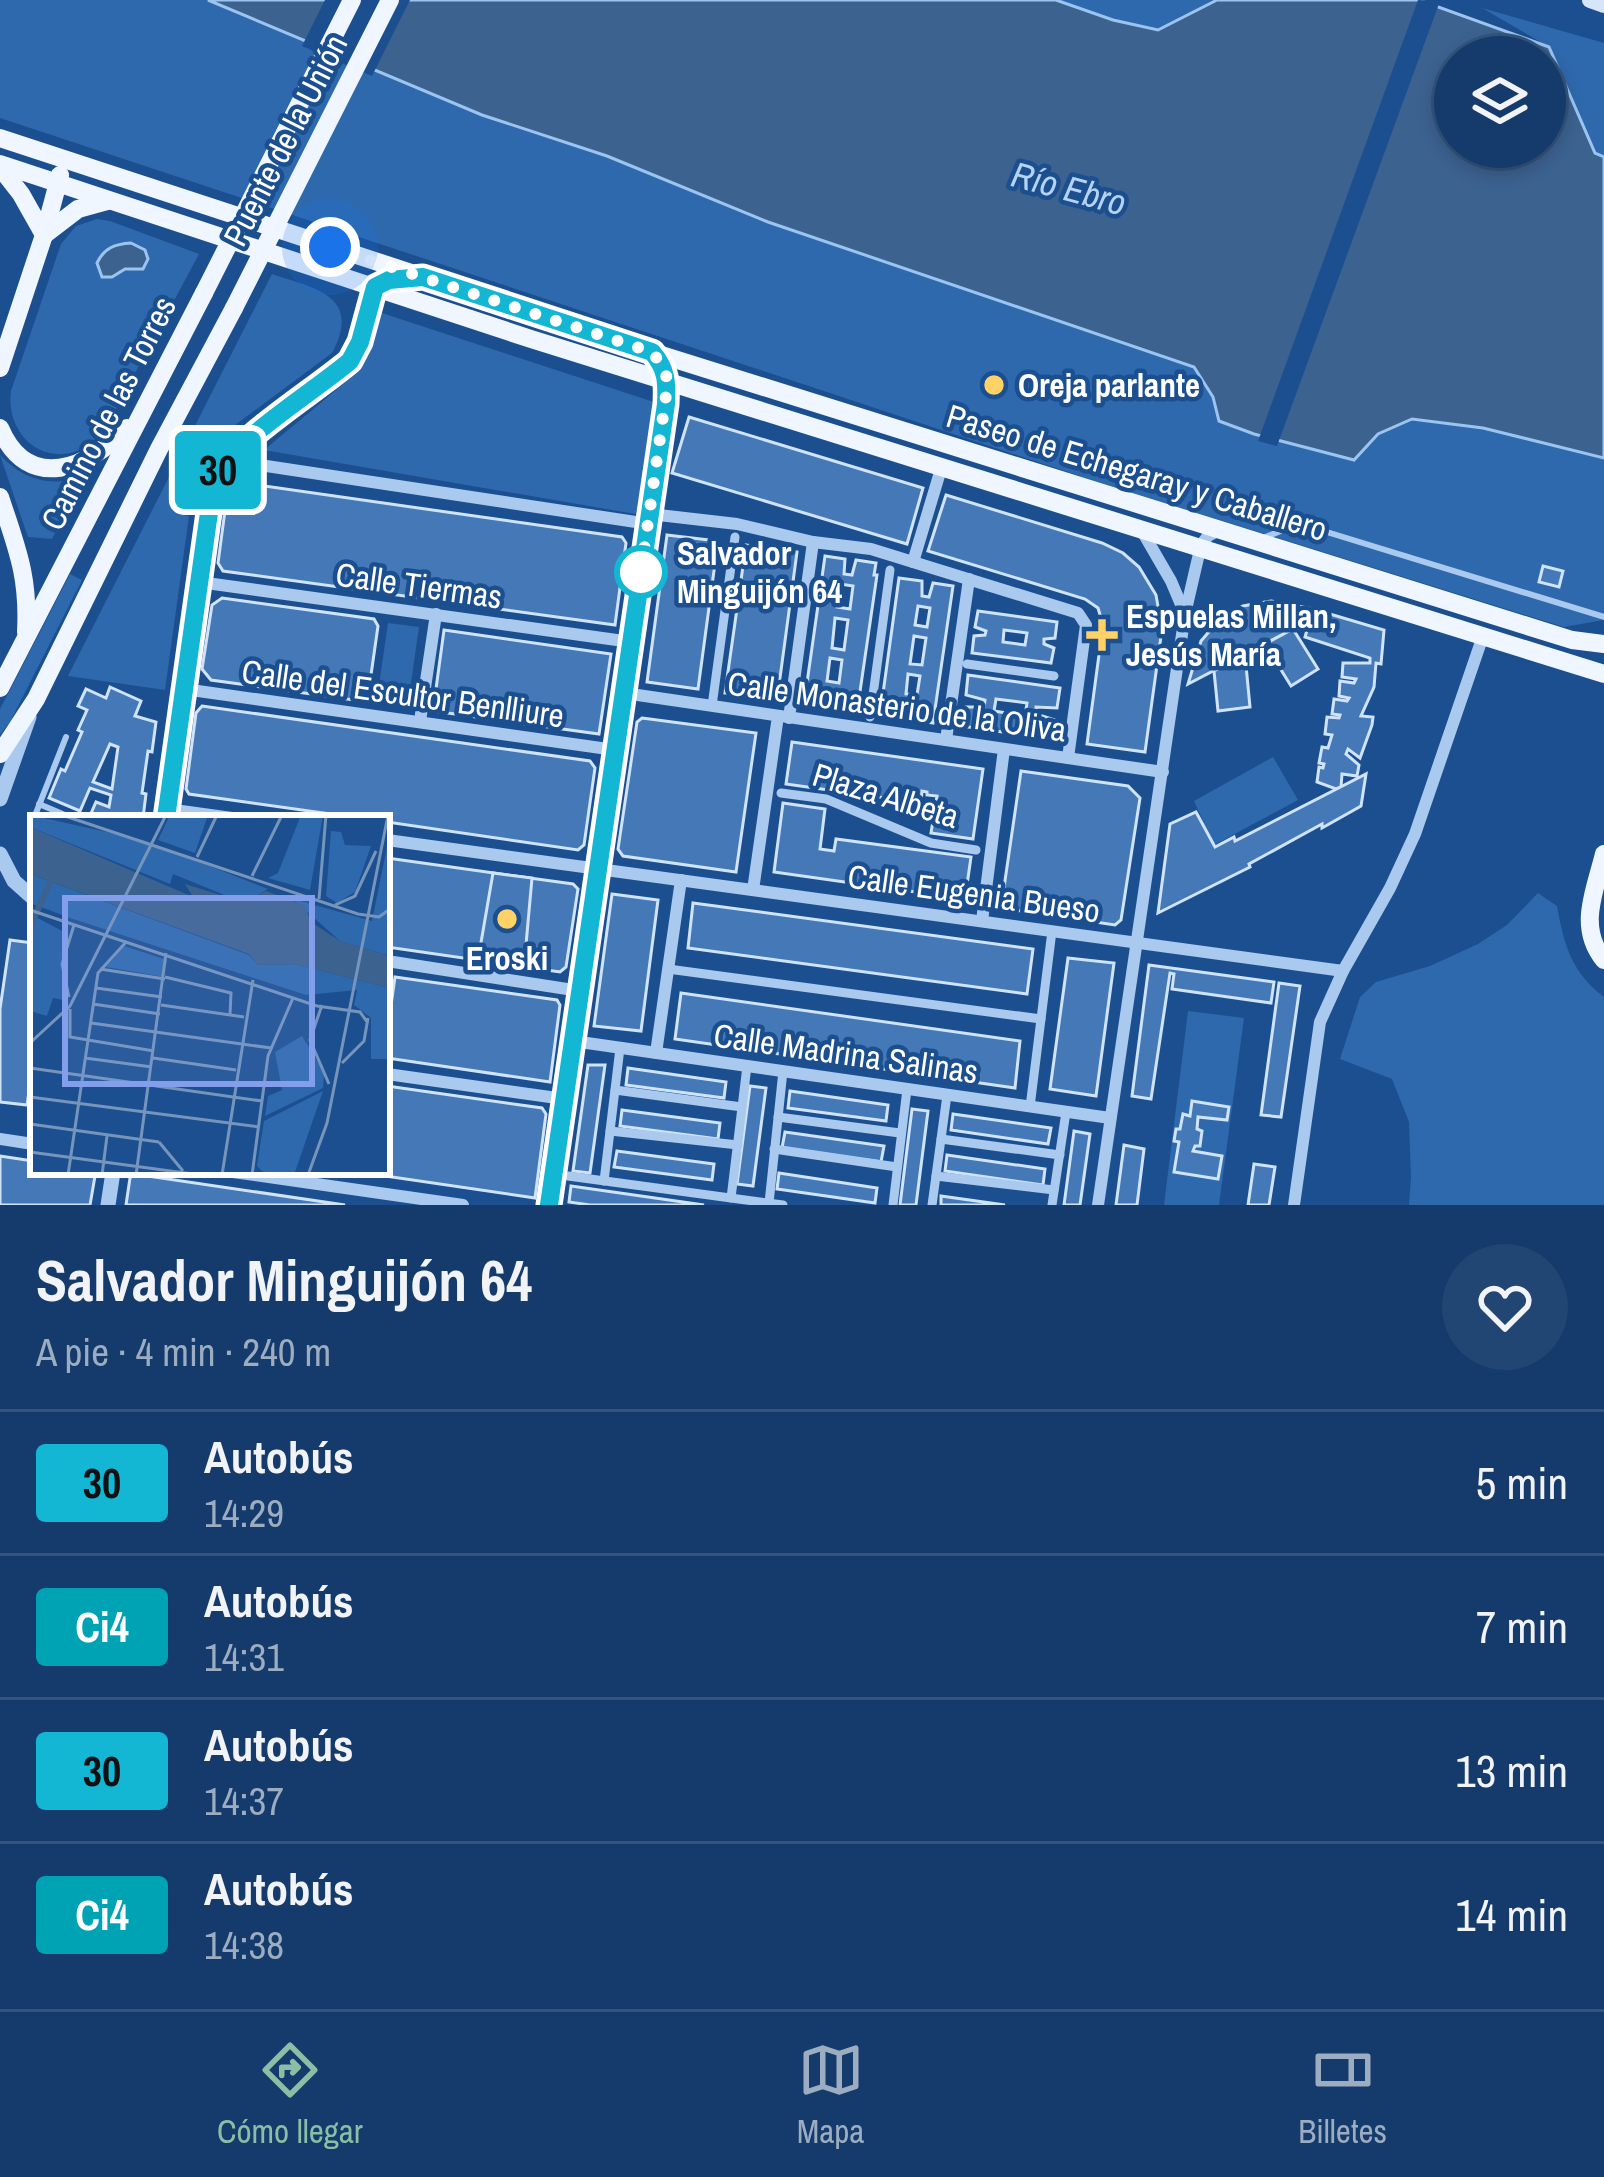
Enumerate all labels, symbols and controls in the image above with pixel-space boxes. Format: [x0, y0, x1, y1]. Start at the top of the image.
street label: Puente de la Unión [213, 27, 357, 253]
map controls [1434, 36, 1566, 168]
button: layers [1434, 36, 1566, 168]
water label: Río Ebro [1007, 150, 1131, 226]
your location [300, 217, 360, 277]
street label: Camino de las Torres [30, 289, 186, 537]
place label: Oreja parlante [1018, 363, 1200, 407]
marker: Oreja parlante [981, 372, 1007, 398]
street label: Paseo de Echegaray y Caballero [941, 393, 1333, 551]
line badge: 30 [164, 431, 272, 509]
text: 30 [199, 442, 237, 498]
place label: Salvador Minguijón 64 [677, 531, 842, 613]
marker: Salvador Minguijón 64 [616, 547, 666, 597]
street label: Calle Tiermas [333, 552, 505, 618]
place label: Espuelas Millan, Jesús María [1126, 594, 1337, 676]
marker: Espuelas Millan, Jesús María [1089, 622, 1115, 648]
street label: Calle del Escultor Benlliure [239, 649, 567, 737]
street label: Calle Monasterio de la Oliva [725, 660, 1069, 752]
street label: Plaza Albeta [808, 752, 964, 838]
inset map [30, 815, 390, 1175]
street label: Calle Eugenia Bueso [845, 854, 1103, 932]
marker: Eroski [494, 906, 520, 932]
place label: Eroski [466, 936, 548, 980]
street label: Calle Madrina Salinas [711, 1013, 981, 1093]
text: Salvador Minguijón 64 [36, 1242, 532, 1319]
button: heart [1442, 1244, 1568, 1370]
text: A pie · 4 min · 240 m [36, 1326, 331, 1378]
text: Autobús [204, 1426, 354, 1487]
text: 5 min [1476, 1452, 1568, 1513]
text: 30 [83, 1455, 121, 1511]
text: 14:29 [204, 1487, 284, 1539]
text: Autobús [204, 1570, 354, 1631]
text: 7 min [1476, 1596, 1568, 1657]
text: Ci4 [75, 1599, 129, 1655]
text: 14:31 [204, 1631, 284, 1683]
text: Autobús [204, 1714, 354, 1775]
text: 13 min [1455, 1740, 1568, 1801]
text: 30 [83, 1743, 121, 1799]
text: 14:37 [204, 1775, 284, 1827]
text: Autobús [204, 1858, 354, 1919]
text: 14 min [1455, 1884, 1568, 1945]
text: Ci4 [75, 1887, 129, 1943]
text: 14:38 [204, 1919, 284, 1971]
tab: Cómo llegar [217, 2037, 363, 2153]
tab: Mapa [797, 2037, 864, 2153]
tab: Billetes [1298, 2037, 1387, 2153]

